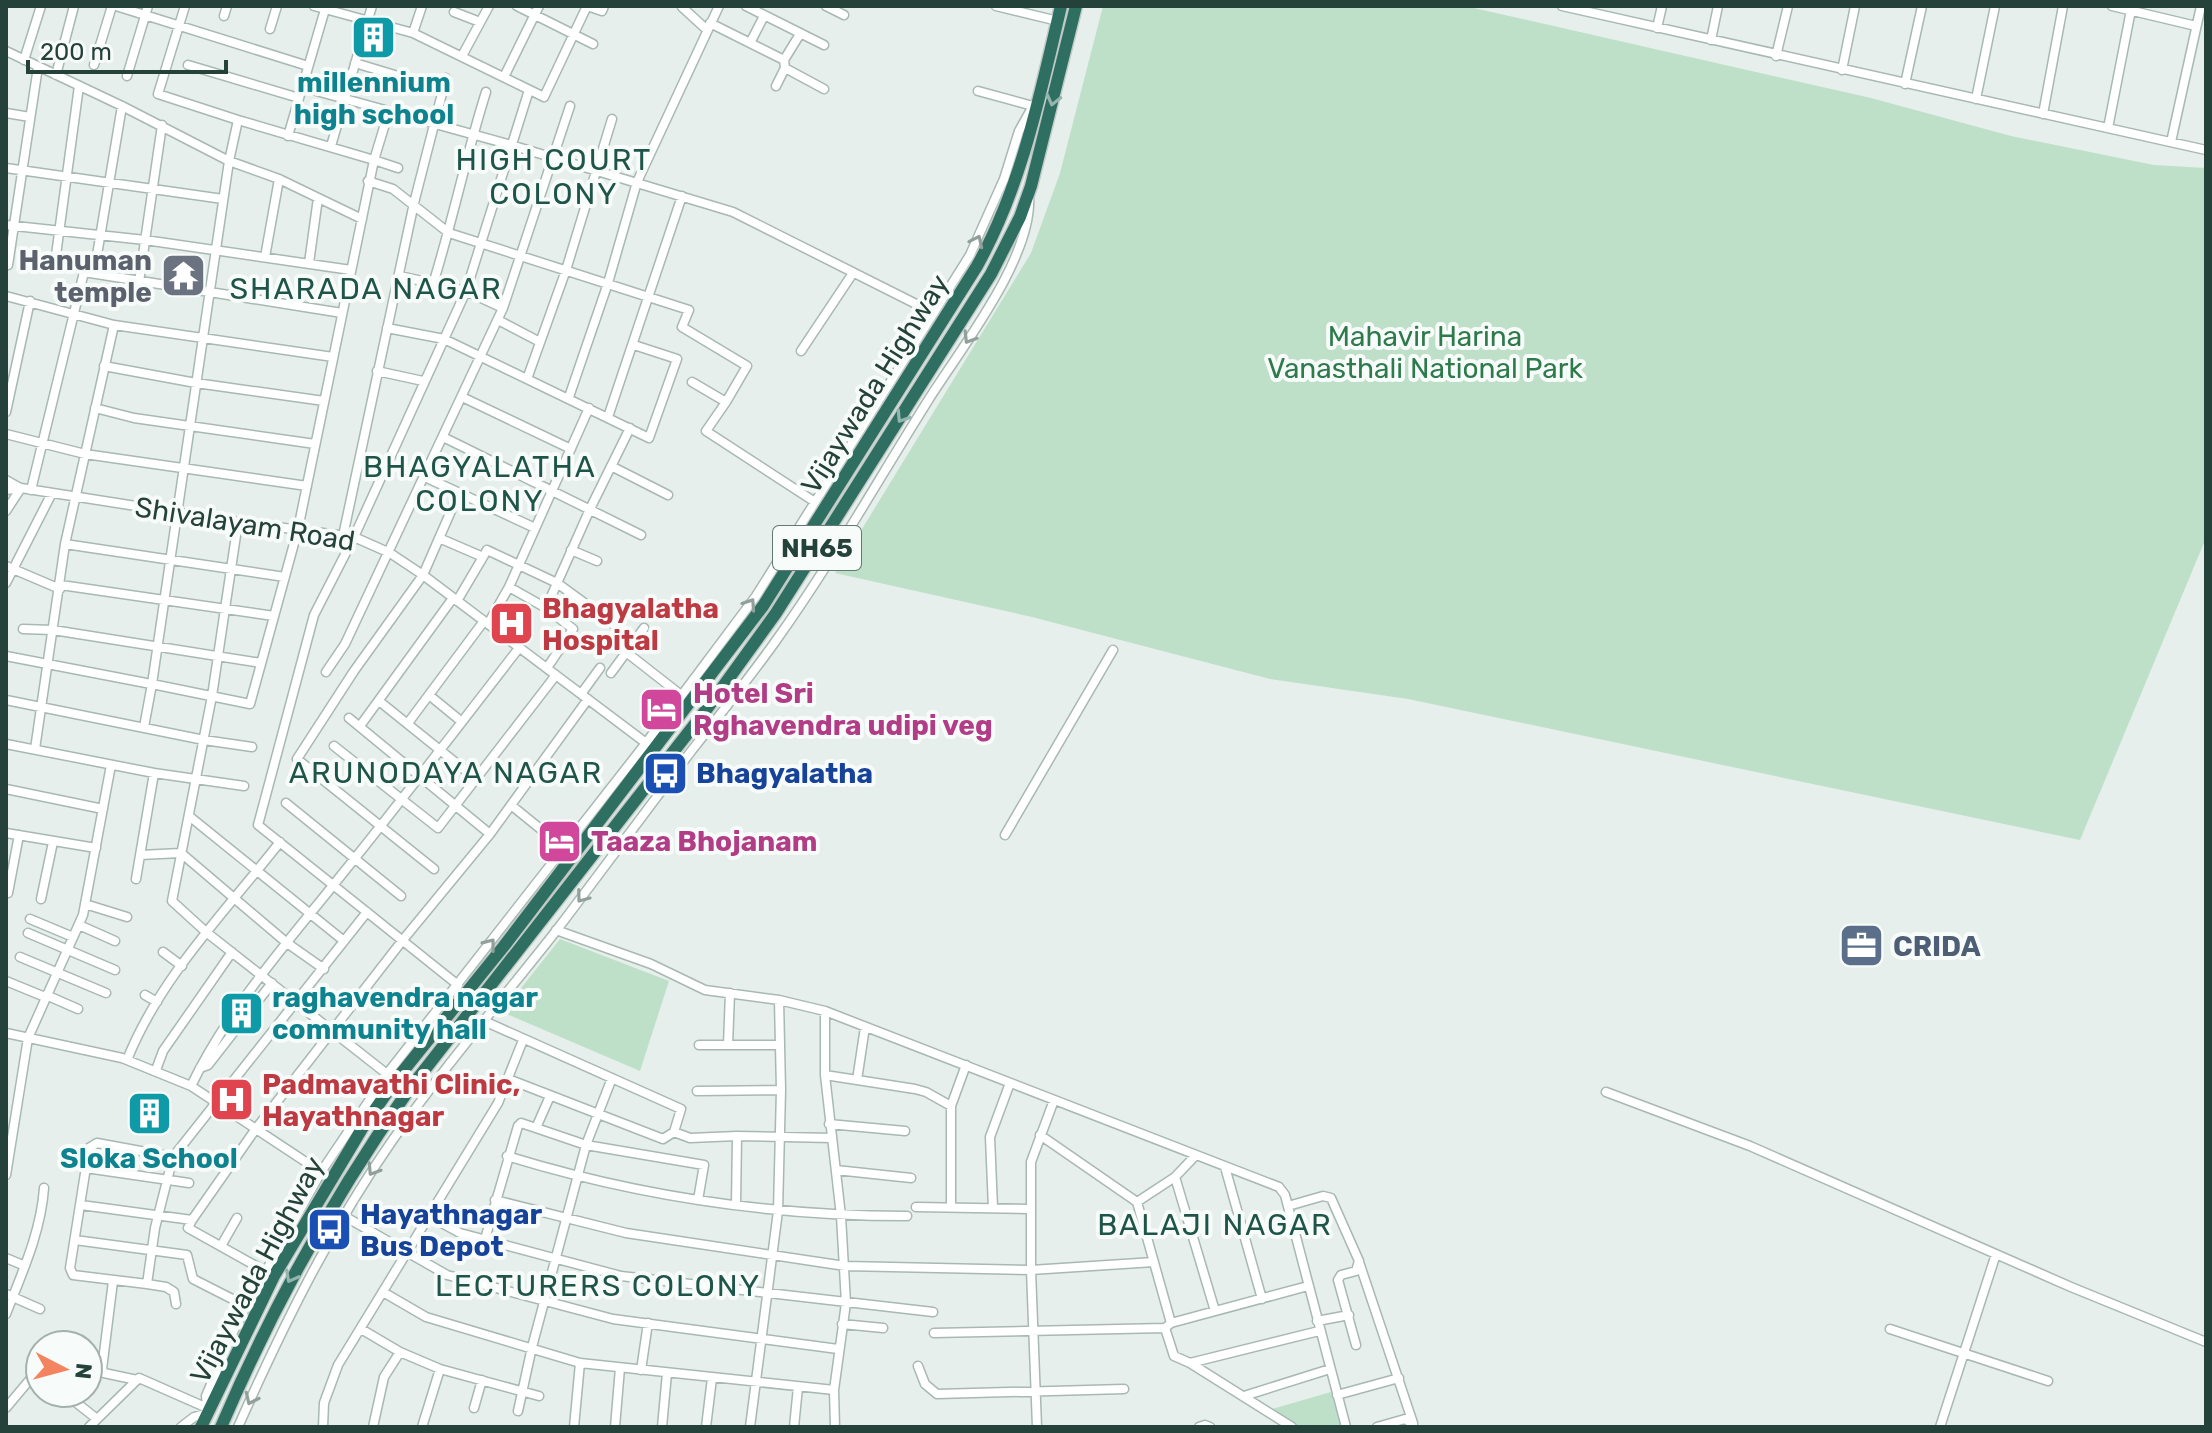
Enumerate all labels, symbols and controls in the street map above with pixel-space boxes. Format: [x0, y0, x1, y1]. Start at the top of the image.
building icon: millennium high school [350, 14, 398, 62]
scale bar [28, 24, 226, 74]
text: 200 m [40, 38, 112, 66]
place label: millennium high school [294, 66, 454, 131]
one-way arrow [1046, 92, 1063, 106]
district label: HIGH COURT COLONY [456, 142, 652, 212]
one-way arrow [967, 234, 983, 249]
place label: Hanuman temple [18, 244, 152, 309]
temple icon: Hanuman temple [159, 252, 207, 300]
street label: Vijaywada Highway [794, 268, 956, 500]
district label: SHARADA NAGAR [229, 271, 503, 307]
park label: Mahavir Harina Vanasthali National Park [1267, 320, 1583, 385]
one-way arrow [963, 329, 978, 344]
one-way arrow [897, 408, 912, 422]
district label: BHAGYALATHA COLONY [363, 449, 597, 519]
street label: Shivalayam Road [133, 490, 357, 558]
road number: NH65 [773, 526, 861, 570]
place label: Bhagyalatha Hospital [542, 592, 719, 657]
one-way arrow [740, 598, 755, 612]
hospital icon: Bhagyalatha Hospital [487, 600, 535, 648]
place label: Hotel Sri Rghavendra udipi veg [693, 677, 993, 742]
hotel icon: Hotel Sri Rghavendra udipi veg [638, 685, 686, 733]
bus stop icon: Bhagyalatha [641, 749, 689, 797]
district label: ARUNODAYA NAGAR [289, 755, 603, 791]
place label: Bhagyalatha [696, 757, 873, 790]
hotel icon: Taaza Bhojanam [536, 817, 584, 865]
place label: Taaza Bhojanam [591, 825, 817, 858]
one-way arrow [577, 888, 591, 902]
office icon: CRIDA [1838, 922, 1886, 970]
place label: CRIDA [1893, 930, 1981, 963]
one-way arrow [481, 938, 495, 953]
place label: raghavendra nagar community hall [272, 981, 538, 1046]
building icon: raghavendra nagar community hall [217, 989, 265, 1037]
place label: Padmavathi Clinic, Hayathnagar [262, 1068, 520, 1133]
hospital icon: Padmavathi Clinic, Hayathnagar [207, 1076, 255, 1124]
building icon: Sloka School [125, 1089, 173, 1137]
place label: Sloka School [60, 1142, 238, 1175]
street label: Vijaywada Highway [183, 1151, 331, 1389]
one-way arrow [368, 1161, 383, 1176]
place label: Hayathnagar Bus Depot [360, 1198, 542, 1263]
bus stop icon: Hayathnagar Bus Depot [305, 1206, 353, 1254]
district label: BALAJI NAGAR [1097, 1207, 1333, 1243]
district label: LECTURERS COLONY [435, 1268, 761, 1304]
one-way arrow [286, 1269, 301, 1283]
north arrow [24, 1329, 104, 1409]
text: N [69, 1362, 98, 1380]
one-way arrow [245, 1391, 261, 1406]

